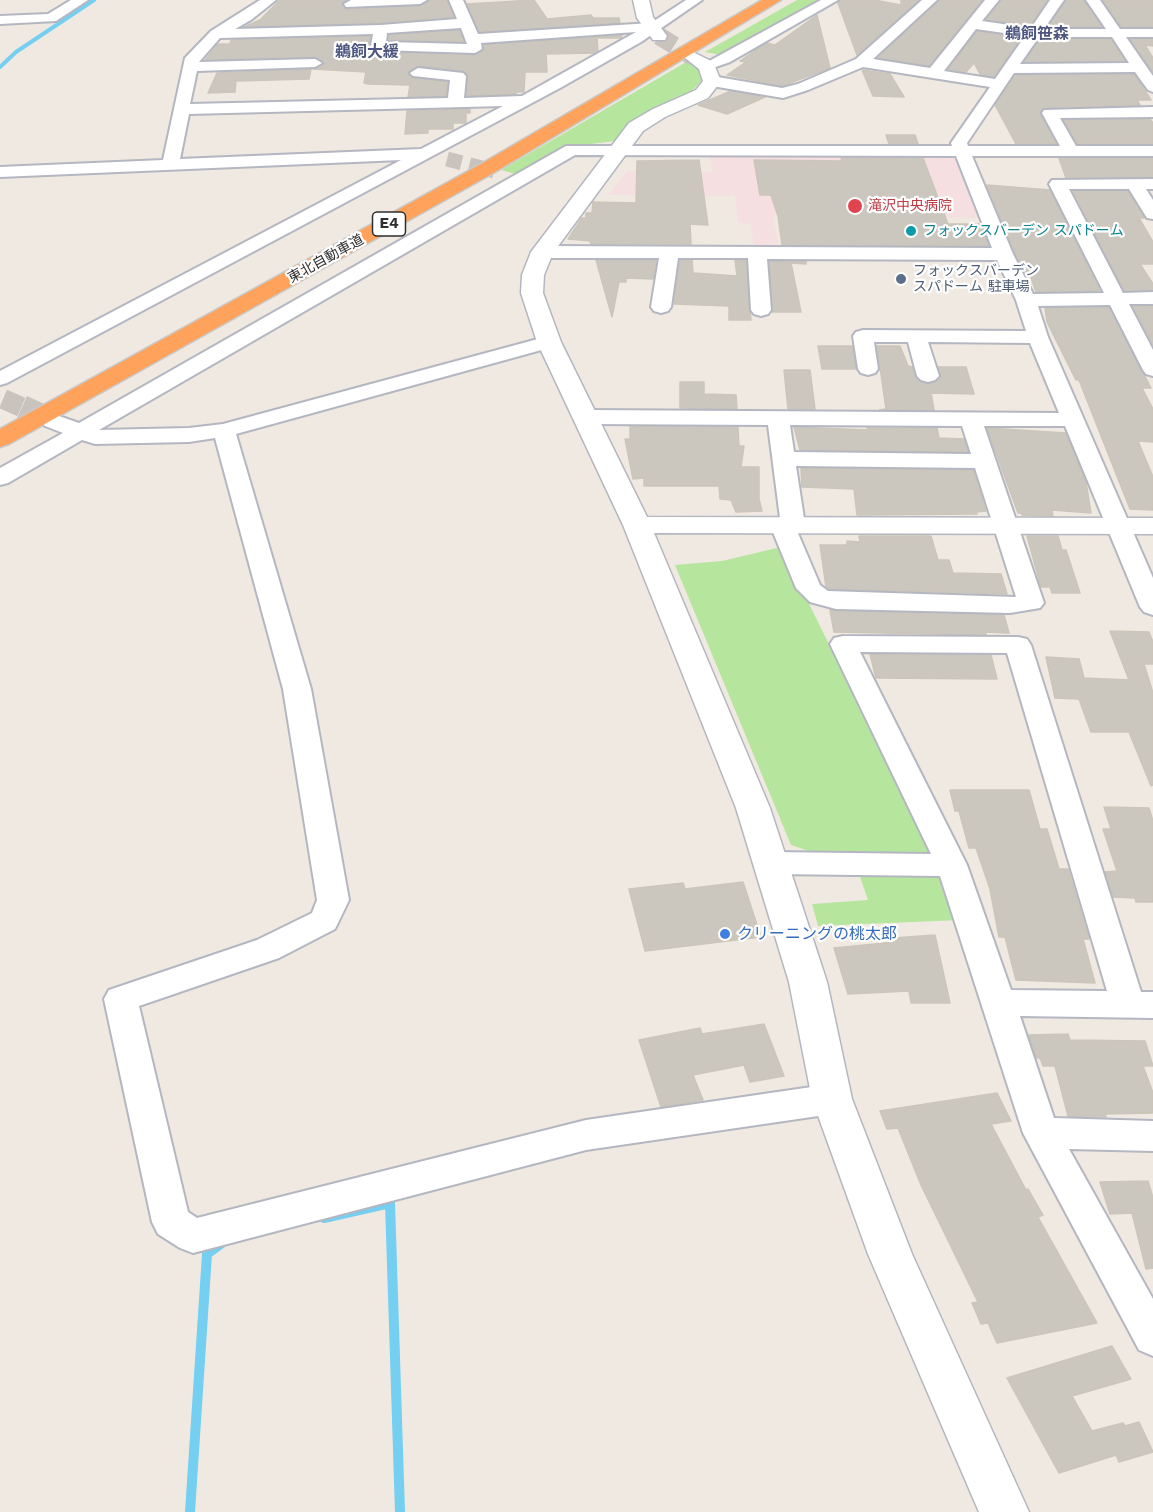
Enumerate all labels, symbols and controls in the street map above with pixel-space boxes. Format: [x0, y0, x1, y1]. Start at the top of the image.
district label: 鵜飼笹森 [1005, 24, 1069, 44]
district label: 鵜飼大緩 [335, 42, 399, 62]
marker: 滝沢中央病院 [846, 197, 864, 215]
place label: 滝沢中央病院 [868, 198, 952, 214]
road number: E4 [372, 212, 406, 236]
place label: フォックスバーデン スパドーム [923, 223, 1124, 239]
marker: フォックスバーデン スパドーム [904, 224, 918, 238]
street label: 東北自動車道 [285, 231, 367, 287]
place label: フォックスバーデン スパドーム 駐車場 [913, 263, 1039, 296]
marker: フォックスバーデン スパドーム 駐車場 [894, 272, 908, 286]
place label: クリーニングの桃太郎 [737, 924, 897, 944]
marker: クリーニングの桃太郎 [718, 927, 732, 941]

